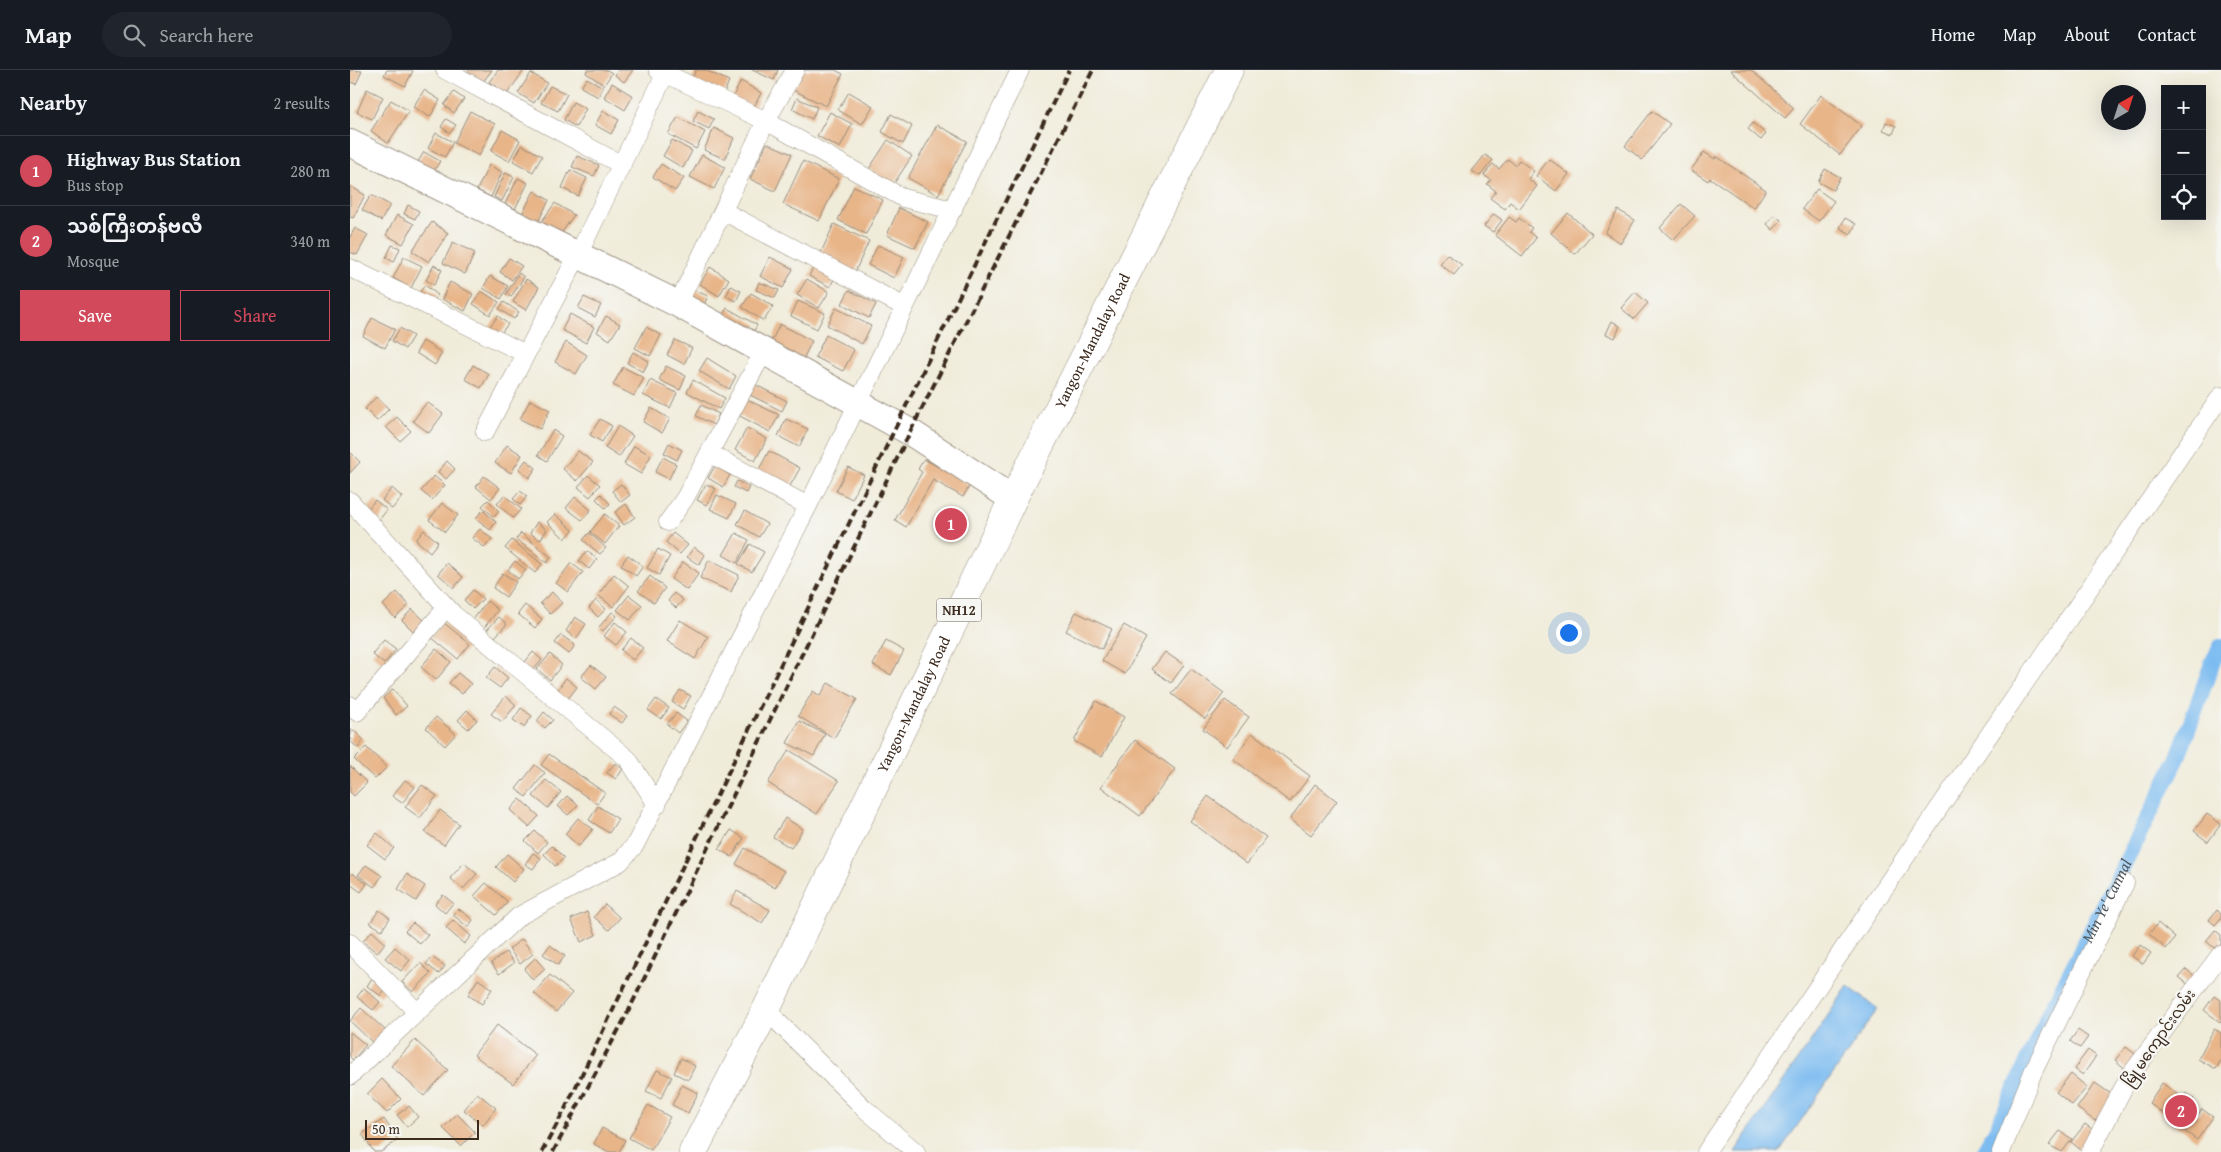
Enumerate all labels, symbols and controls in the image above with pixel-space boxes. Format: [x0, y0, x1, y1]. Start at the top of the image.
search box [102, 12, 452, 57]
text: Map [25, 17, 72, 52]
icon: search [120, 21, 148, 49]
text: Search here [160, 21, 253, 49]
text: Home [1931, 21, 1975, 48]
text: Map [2003, 21, 2036, 48]
text: About [2064, 21, 2110, 48]
text: Contact [2138, 21, 2196, 48]
north arrow [2101, 85, 2146, 130]
map controls [2161, 85, 2206, 220]
button: + [2161, 85, 2206, 130]
text: Nearby [20, 87, 87, 118]
text: 2 results [273, 91, 330, 115]
button: − [2161, 130, 2206, 175]
text: Highway Bus Station [67, 145, 241, 173]
text: 1 [32, 159, 40, 183]
text: 280 m [290, 159, 330, 183]
text: Bus stop [67, 173, 123, 197]
button: locate [2161, 175, 2206, 220]
text: သစ်ကြီးတန်ဗလီ [67, 212, 202, 240]
text: 2 [32, 229, 40, 253]
text: 340 m [290, 229, 330, 253]
text: Mosque [67, 249, 119, 273]
street label: Yangon-Mandalay Road [1049, 270, 1135, 412]
button: Save [20, 290, 170, 341]
button: Share [180, 290, 330, 341]
pin: 1 [935, 505, 967, 543]
road number: NH12 [936, 598, 982, 622]
your location [1556, 620, 1582, 646]
street label: Yangon-Mandalay Road [871, 633, 955, 776]
water label: Min Ye' Cannal [2075, 854, 2137, 947]
street label: မြို့မကျောင်းလမ်း [2117, 985, 2202, 1092]
pin: 2 [2165, 1092, 2197, 1130]
scale bar [365, 1117, 479, 1140]
text: 50 m [372, 1119, 400, 1139]

